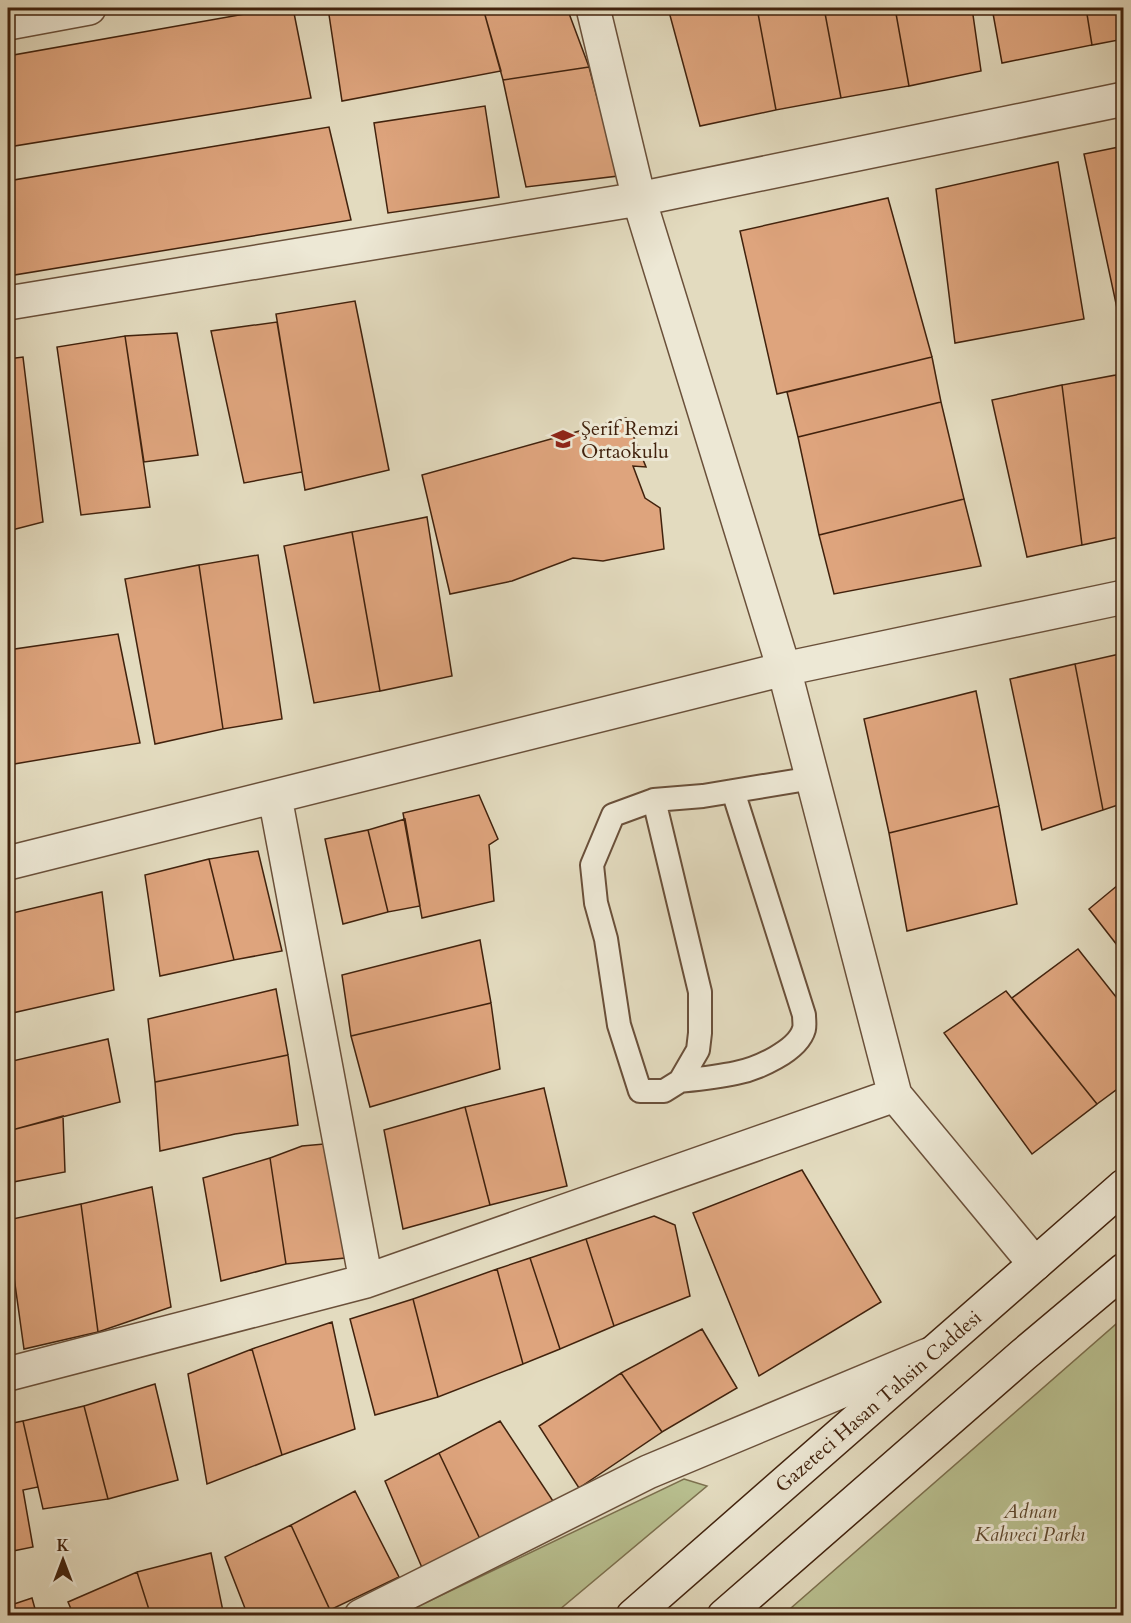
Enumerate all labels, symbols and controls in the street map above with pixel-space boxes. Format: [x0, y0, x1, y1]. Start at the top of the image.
place label: Şerif Remzi Ortaokulu [581, 415, 679, 465]
school or university icon: Şerif Remzi Ortaokulu [550, 426, 576, 452]
street label: Gazeteci Hasan Tahsin Caddesi [769, 1304, 988, 1499]
park label: Adnan Kahveci Parkı [975, 1498, 1086, 1548]
north arrow [33, 1530, 93, 1590]
text: K [57, 1535, 70, 1557]

